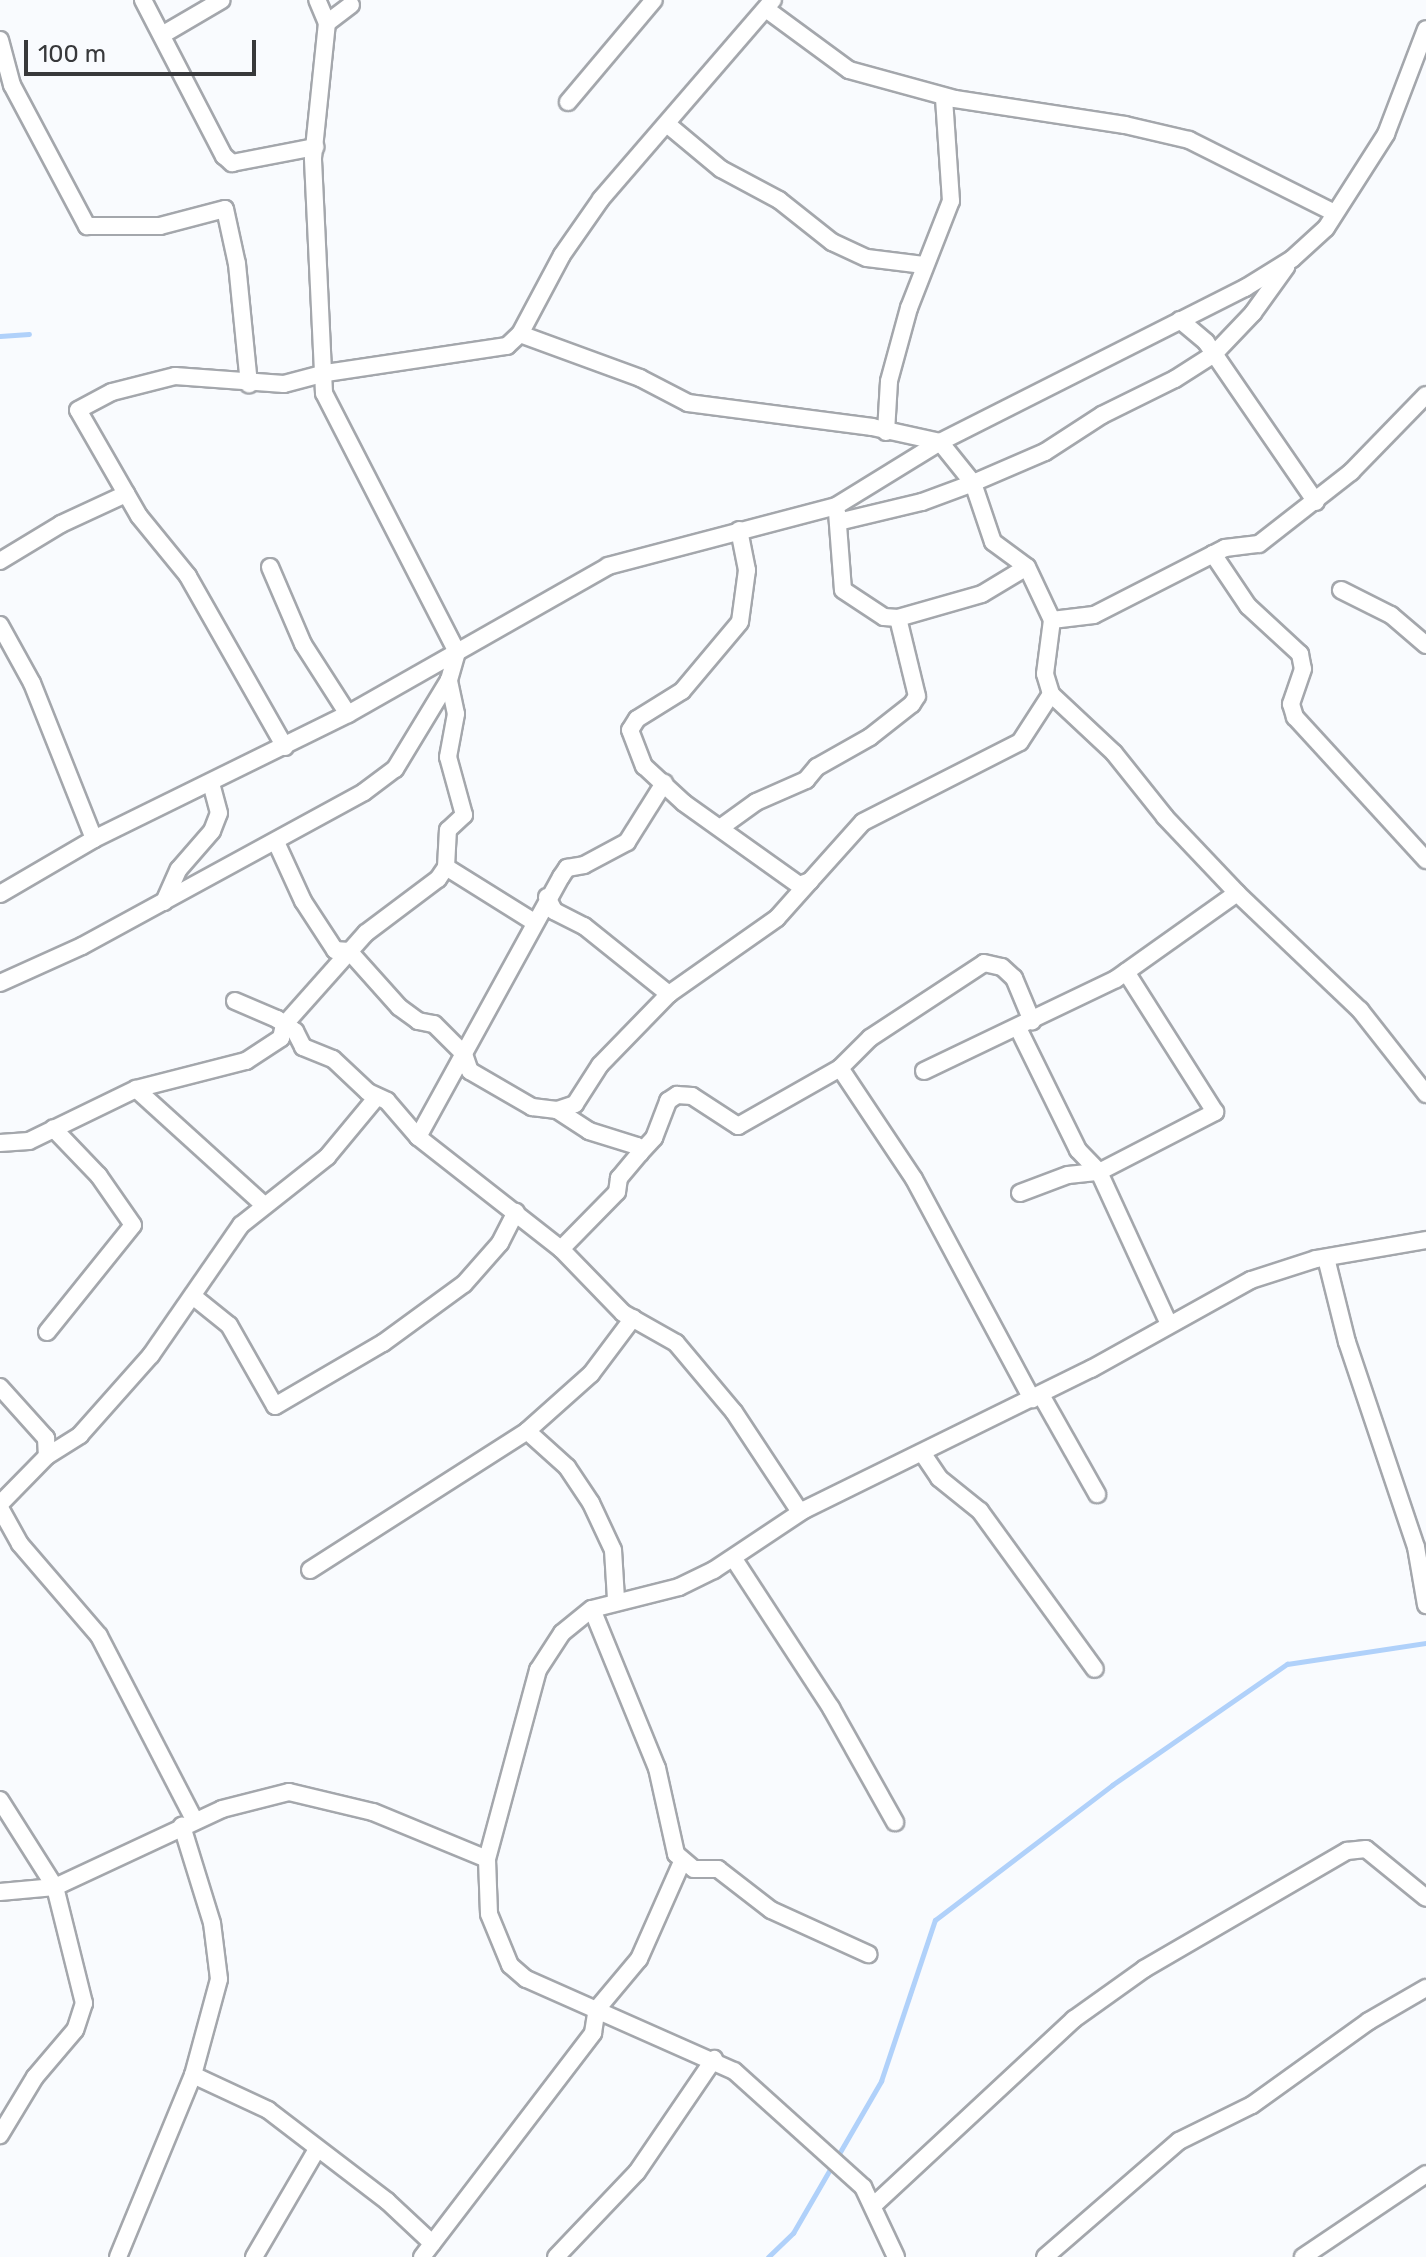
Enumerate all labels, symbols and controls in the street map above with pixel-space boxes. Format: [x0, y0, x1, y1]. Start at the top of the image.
scale bar [28, 24, 260, 74]
text: 100 m [38, 40, 106, 68]

